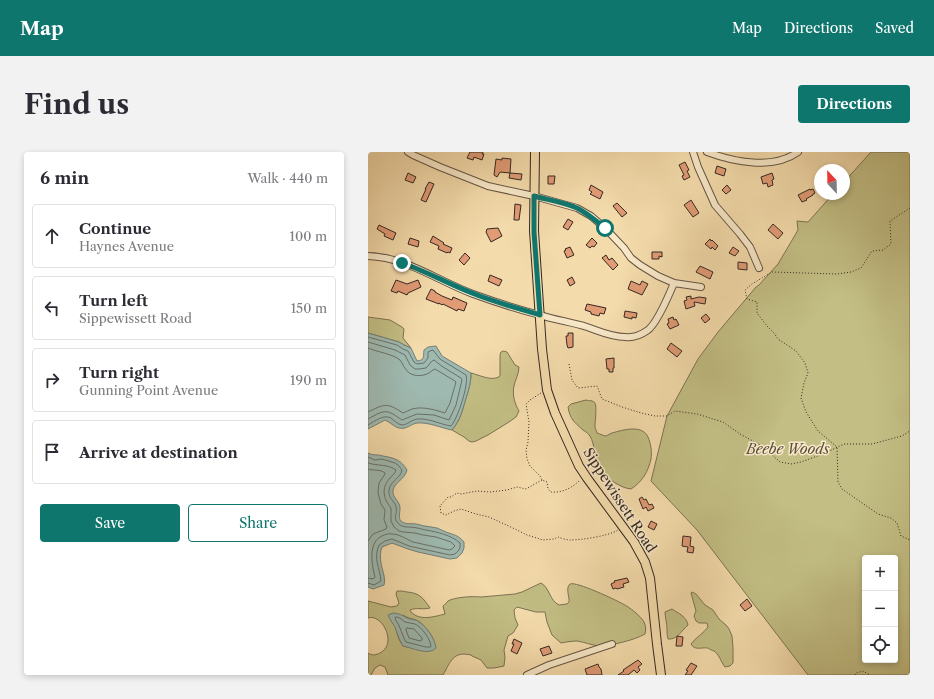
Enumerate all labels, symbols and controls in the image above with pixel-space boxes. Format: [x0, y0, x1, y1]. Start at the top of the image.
text: Map [20, 17, 64, 40]
text: Map [732, 19, 762, 37]
text: Directions [784, 19, 853, 37]
text: Saved [875, 19, 914, 37]
button: Directions [798, 85, 910, 123]
text: Find us [24, 87, 129, 121]
north arrow [814, 164, 850, 200]
text: 6 min [40, 168, 89, 188]
text: Walk · 440 m [248, 170, 328, 186]
text: Continue [79, 219, 151, 238]
route start [596, 219, 614, 237]
icon: ahead [41, 225, 63, 247]
text: 100 m [289, 228, 327, 244]
text: Haynes Avenue [79, 238, 174, 254]
route end [393, 254, 411, 272]
text: Turn left [79, 291, 148, 310]
icon: left [41, 297, 63, 319]
text: 150 m [291, 300, 327, 316]
text: Sippewissett Road [79, 310, 192, 326]
text: Turn right [79, 363, 159, 382]
icon: right [41, 369, 63, 391]
text: 190 m [290, 372, 327, 388]
text: Gunning Point Avenue [79, 382, 218, 398]
park label: Beebe Woods [745, 440, 831, 458]
icon: arrive [41, 441, 63, 463]
text: Arrive at destination [79, 443, 238, 462]
street label: Sippewissett Road [579, 444, 661, 556]
button: Save [40, 504, 180, 542]
button: Share [188, 504, 328, 542]
map controls [862, 555, 898, 663]
button: + [862, 555, 898, 591]
button: − [862, 591, 898, 627]
button: locate [862, 627, 898, 663]

